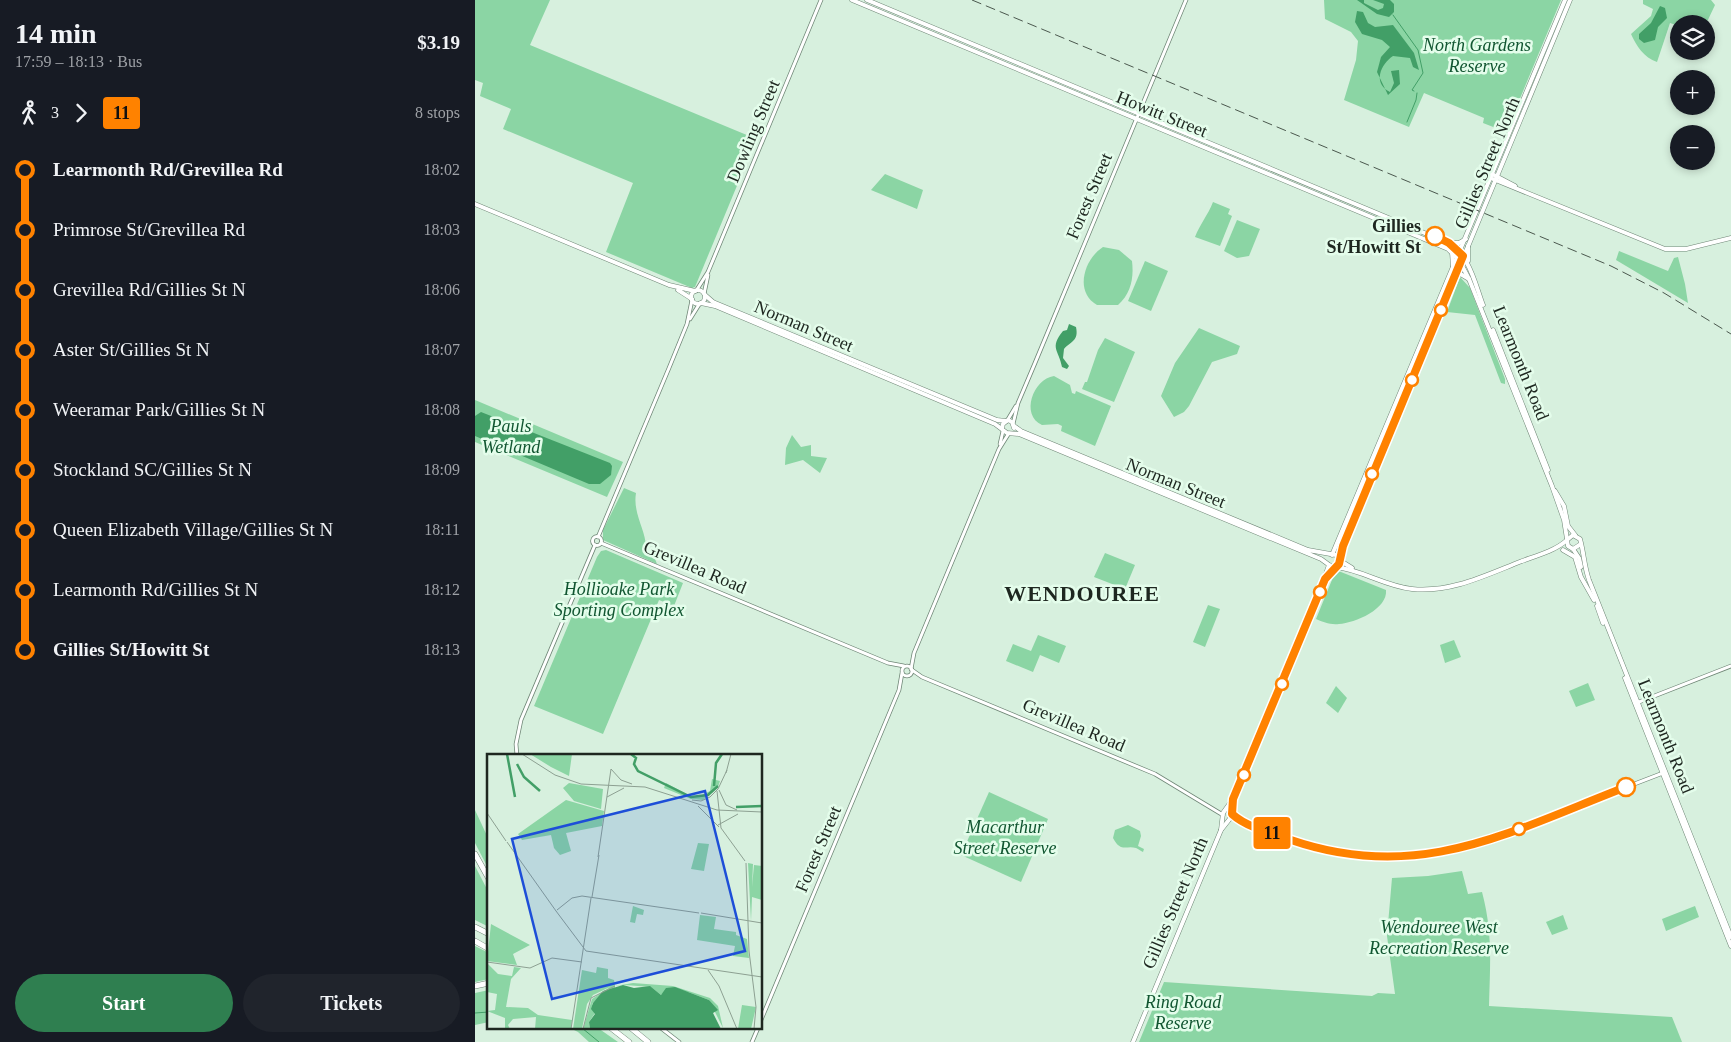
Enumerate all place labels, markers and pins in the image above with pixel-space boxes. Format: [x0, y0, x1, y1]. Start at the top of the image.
place label: Gillies St/Howitt St [1327, 216, 1421, 257]
marker: Gillies St/Howitt St [1425, 226, 1445, 246]
unlabelled marker [1434, 303, 1448, 317]
unlabelled marker [1405, 373, 1419, 387]
unlabelled marker [1365, 467, 1379, 481]
unlabelled marker [1313, 585, 1327, 599]
unlabelled marker [1275, 677, 1289, 691]
unlabelled marker [1237, 768, 1251, 782]
unlabelled marker [1616, 777, 1636, 797]
unlabelled marker [1512, 822, 1526, 836]

